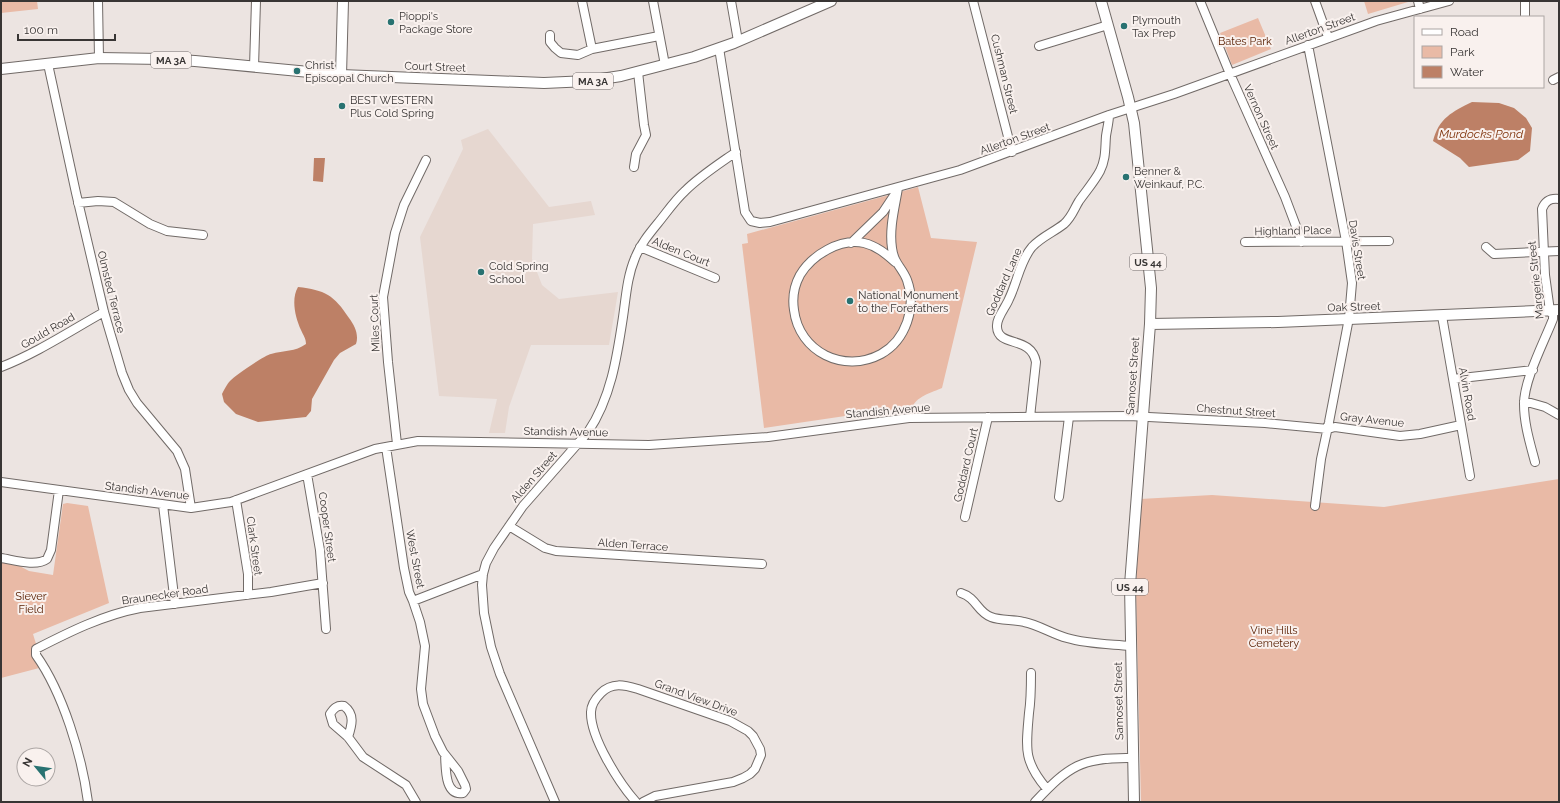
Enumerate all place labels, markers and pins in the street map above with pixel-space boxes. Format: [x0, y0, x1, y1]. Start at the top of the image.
place label: Pioppi's Package Store [399, 10, 473, 36]
place label: Plymouth Tax Prep [1132, 14, 1181, 40]
marker: Pioppi's Package Store [386, 17, 396, 27]
marker: Plymouth Tax Prep [1119, 21, 1129, 31]
place label: Christ Episcopal Church [305, 59, 394, 85]
marker: Christ Episcopal Church [292, 66, 302, 76]
place label: BEST WESTERN Plus Cold Spring [350, 94, 434, 120]
marker: BEST WESTERN Plus Cold Spring [337, 101, 347, 111]
place label: Benner & Weinkauf, P.C. [1134, 165, 1204, 191]
marker: Benner & Weinkauf, P.C. [1121, 172, 1131, 182]
place label: Cold Spring School [489, 260, 549, 286]
marker: Cold Spring School [476, 267, 486, 277]
place label: National Monument to the Forefathers [858, 289, 959, 315]
marker: National Monument to the Forefathers [845, 296, 855, 306]

